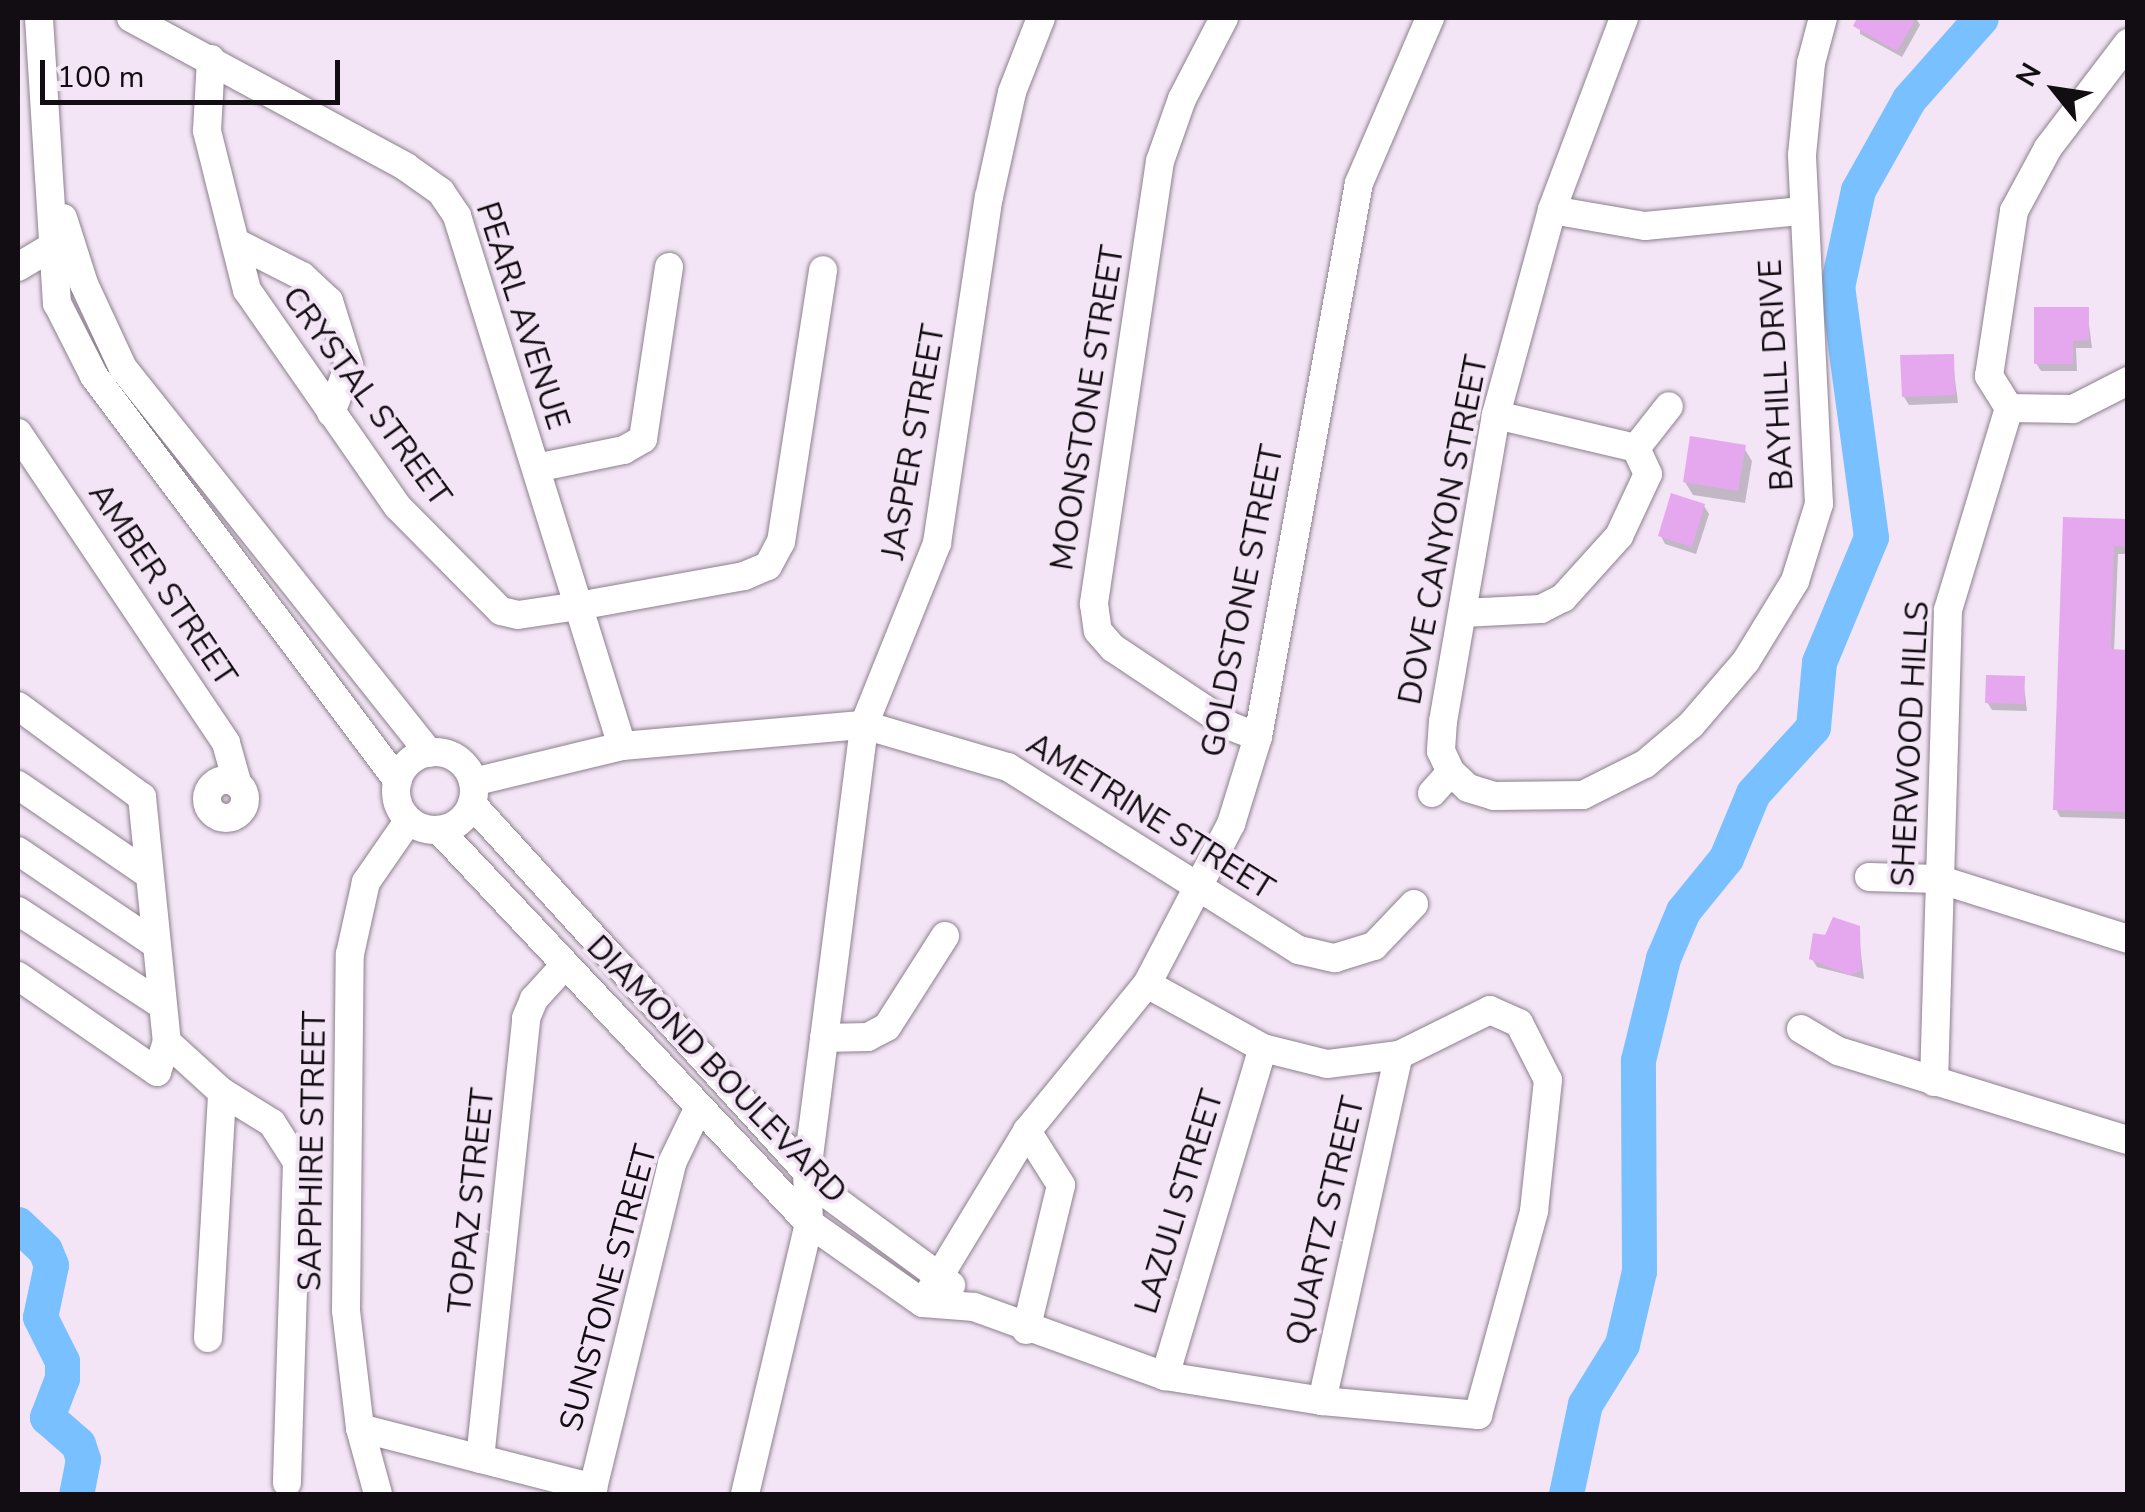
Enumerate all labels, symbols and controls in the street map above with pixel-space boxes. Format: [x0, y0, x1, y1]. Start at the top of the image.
scale bar [45, 40, 345, 102]
north arrow [2005, 40, 2105, 140]
text: N [2007, 56, 2051, 94]
text: 100 m [57, 57, 144, 98]
street label: PEARL AVENUE [467, 198, 577, 434]
street label: MOONSTONE STREET [1043, 243, 1133, 573]
street label: BAYHILL DRIVE [1752, 258, 1802, 492]
street label: CRYSTAL STREET [273, 280, 459, 514]
street label: JASPER STREET [874, 322, 954, 562]
street label: DOVE CANYON STREET [1391, 352, 1497, 708]
street label: GOLDSTONE STREET [1194, 442, 1292, 760]
street label: AMBER STREET [80, 476, 244, 694]
street label: SHERWOOD HILLS [1884, 600, 1938, 888]
street label: AMETRINE STREET [1019, 725, 1281, 909]
street label: DIAMOND BOULEVARD [578, 928, 854, 1212]
street label: SAPPHIRE STREET [291, 1011, 335, 1291]
street label: TOPAZ STREET [441, 1086, 503, 1316]
street label: LAZULI STREET [1128, 1086, 1232, 1318]
street label: QUARTZ STREET [1279, 1093, 1373, 1349]
street label: SUNSTONE STREET [552, 1141, 666, 1435]

